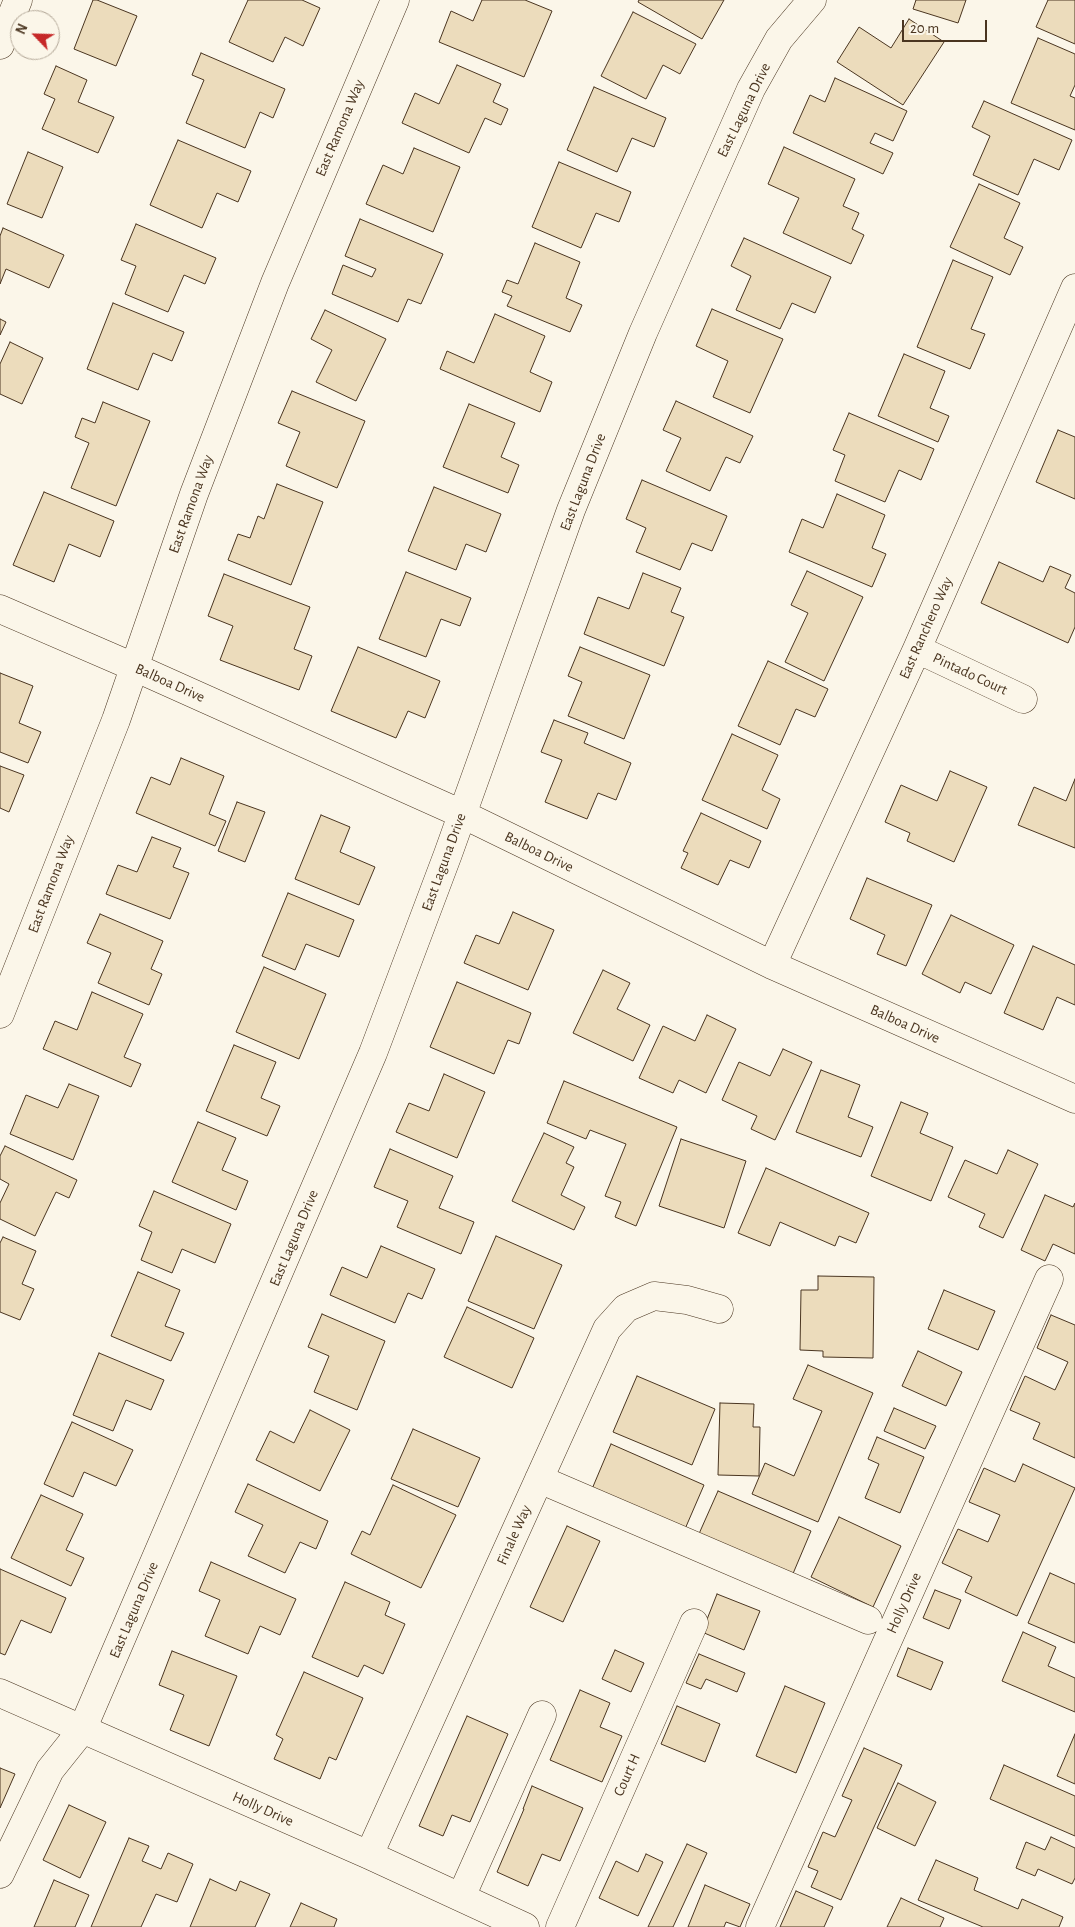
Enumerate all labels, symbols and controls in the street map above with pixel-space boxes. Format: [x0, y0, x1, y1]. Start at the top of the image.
north arrow [10, 10, 60, 60]
scale bar [905, 10, 990, 42]
text: 20 m [910, 21, 939, 36]
text: N [14, 22, 31, 37]
street label: East Laguna Drive [713, 60, 775, 160]
street label: East Ramona Way [311, 77, 369, 179]
street label: East Laguna Drive [556, 431, 610, 533]
street label: East Ramona Way [165, 452, 217, 556]
street label: East Ranchero Way [895, 574, 957, 682]
street label: Pintado Court [930, 649, 1010, 699]
street label: Balboa Drive [132, 660, 208, 706]
street label: East Laguna Drive [418, 811, 470, 913]
street label: Balboa Drive [502, 828, 576, 876]
street label: East Ramona Way [24, 832, 78, 936]
street label: Balboa Drive [867, 1001, 943, 1047]
street label: East Laguna Drive [266, 1187, 322, 1289]
street label: Finale Way [493, 1502, 535, 1568]
street label: East Laguna Drive [106, 1559, 162, 1661]
street label: Holly Drive [883, 1570, 925, 1636]
street label: Court H [610, 1751, 644, 1799]
street label: Holly Drive [230, 1788, 296, 1830]

